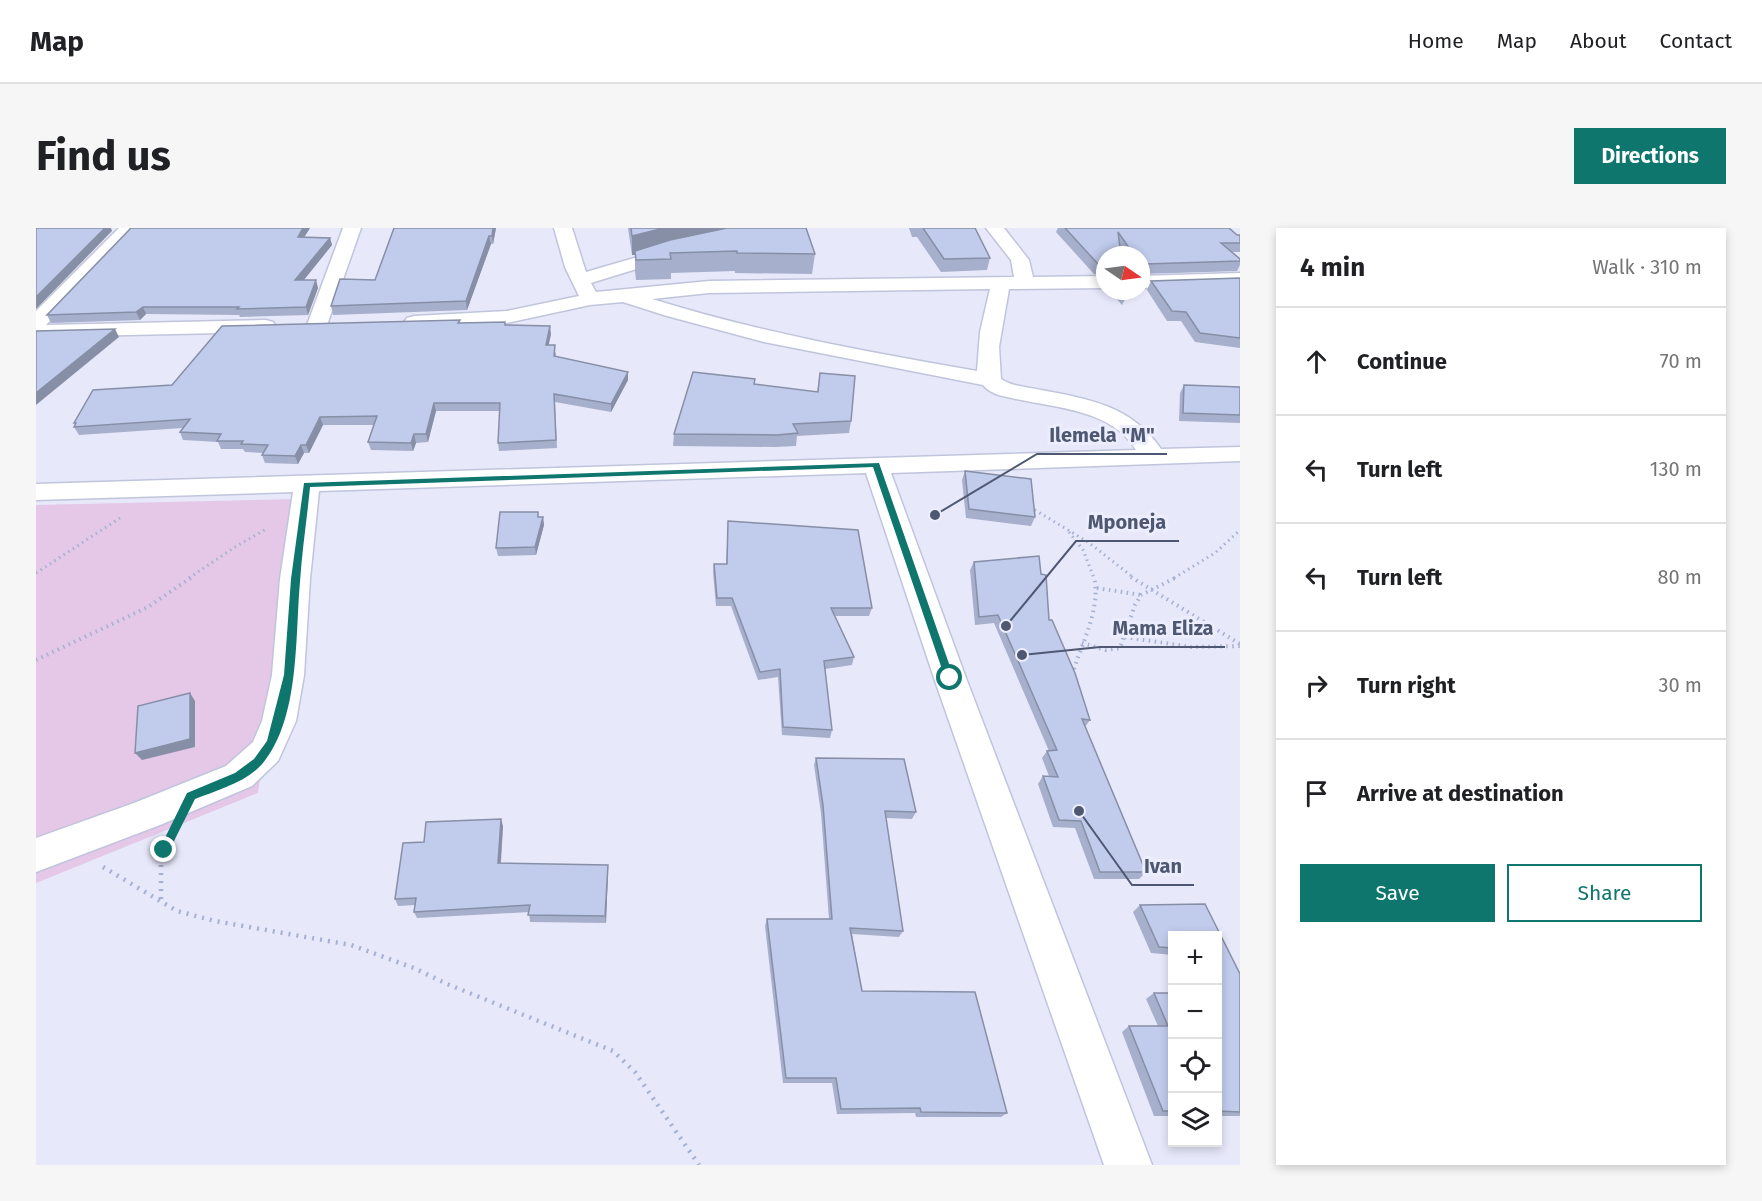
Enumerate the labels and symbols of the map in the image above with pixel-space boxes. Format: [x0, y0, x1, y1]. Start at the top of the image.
north arrow [1096, 246, 1150, 300]
callout: Ilemela "M" [1037, 416, 1167, 454]
text: Ilemela "M" [1049, 423, 1155, 447]
callout: Mponeja [1076, 503, 1179, 541]
text: Mponeja [1088, 510, 1166, 534]
callout: Mama Eliza [1100, 609, 1225, 647]
text: Mama Eliza [1112, 616, 1214, 640]
route start [936, 664, 962, 690]
route end [150, 836, 176, 862]
callout: Ivan [1132, 847, 1194, 885]
text: Ivan [1144, 854, 1182, 878]

